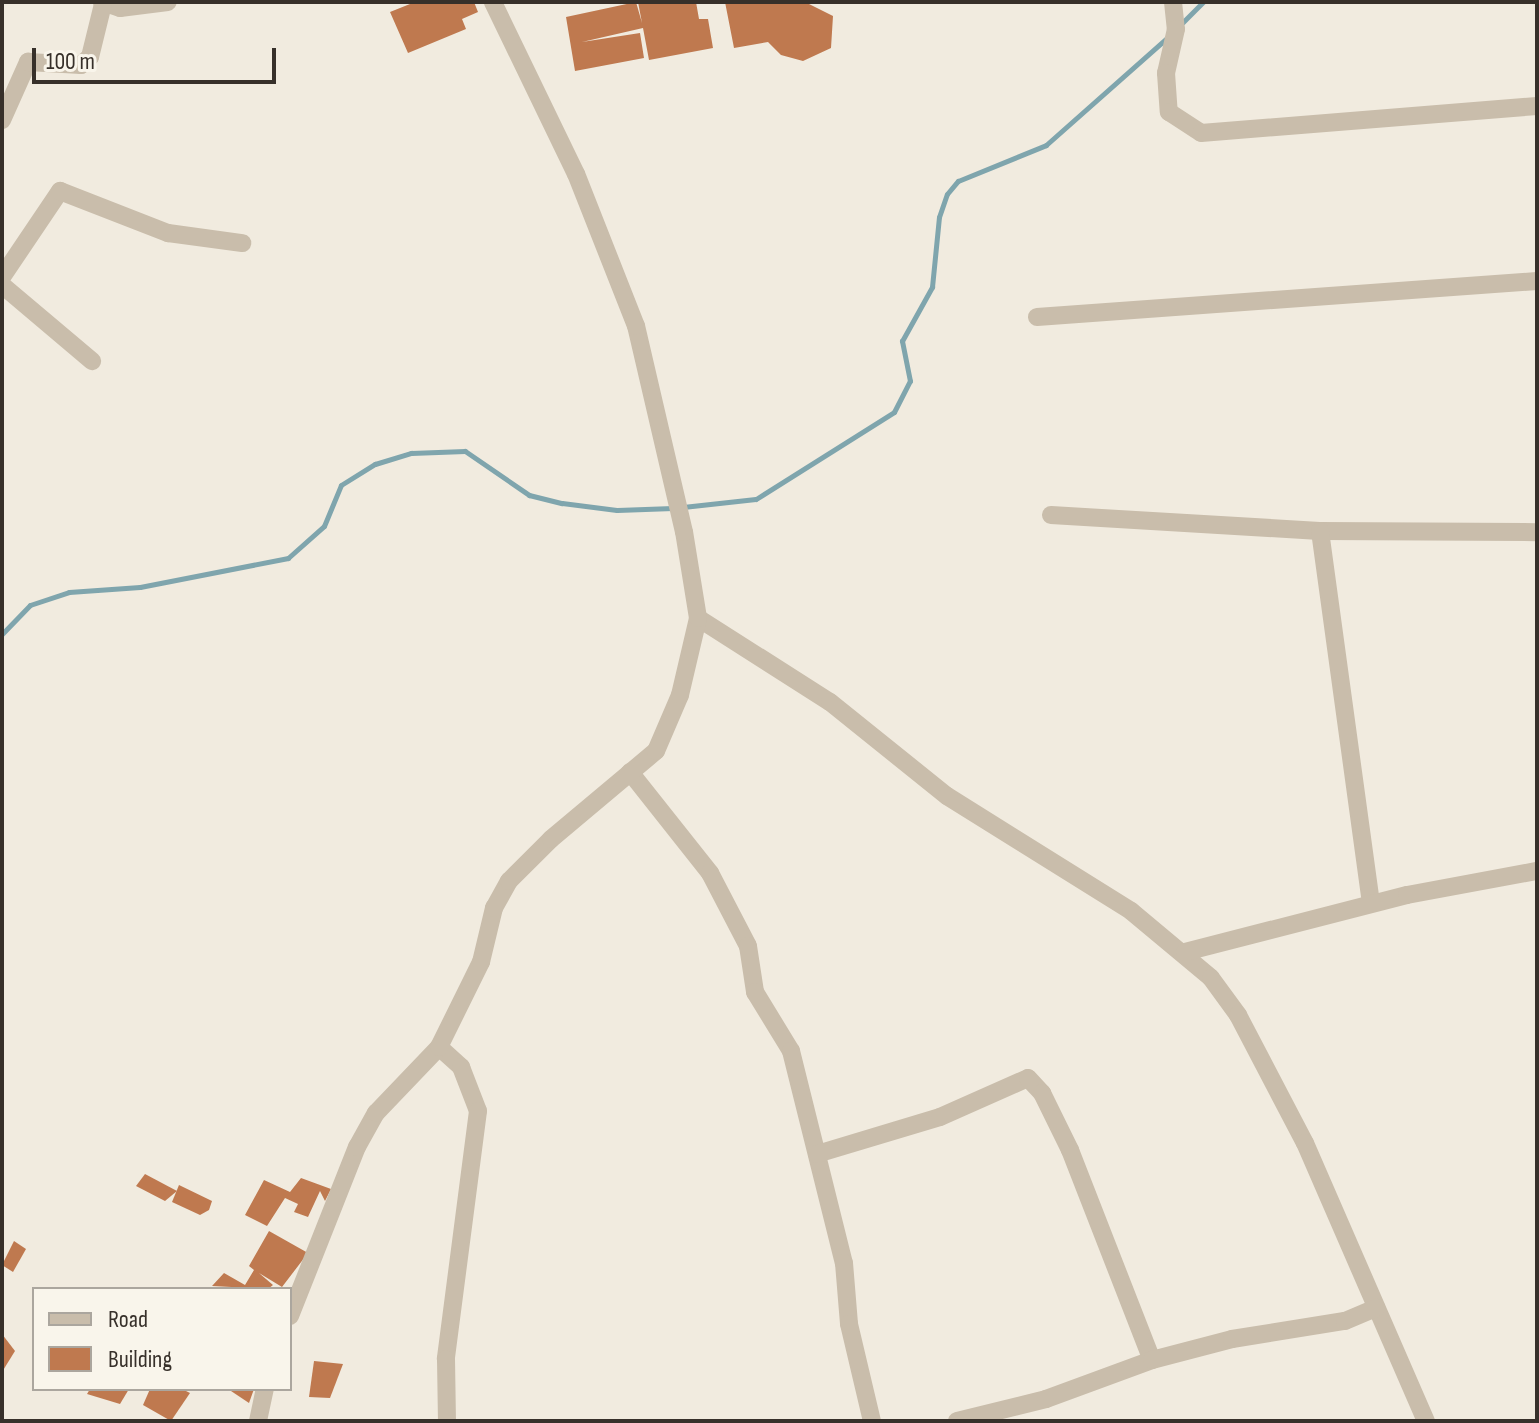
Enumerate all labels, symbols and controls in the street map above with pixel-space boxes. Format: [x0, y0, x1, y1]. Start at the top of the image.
scale bar [36, 32, 280, 82]
text: 100 m [46, 47, 95, 76]
legend [32, 1287, 292, 1391]
text: Road [108, 1305, 148, 1334]
text: Building [108, 1345, 172, 1374]

